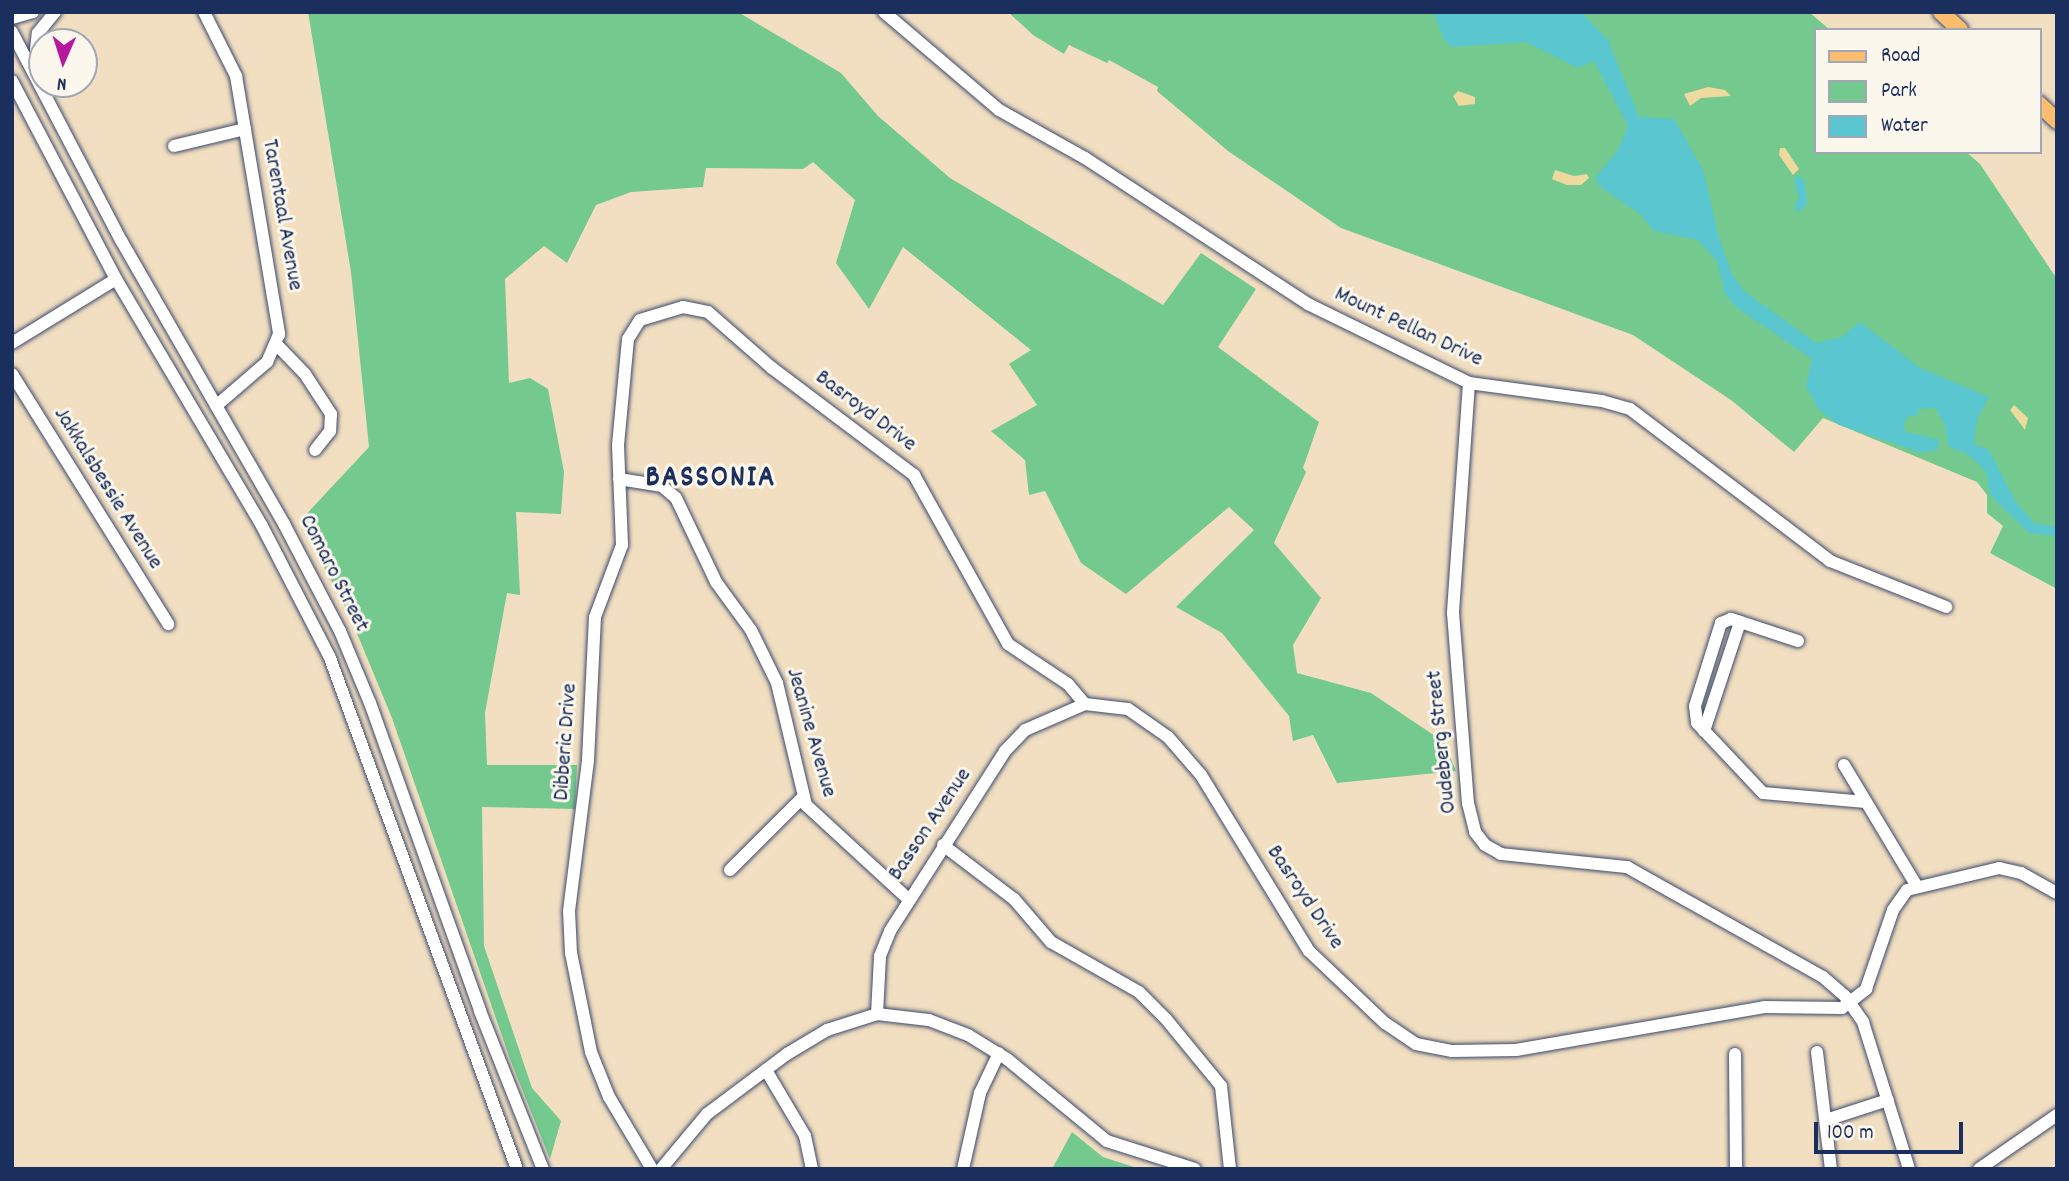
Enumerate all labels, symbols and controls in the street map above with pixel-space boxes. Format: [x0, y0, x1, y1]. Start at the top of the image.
north arrow [28, 28, 98, 98]
legend [1814, 28, 2041, 154]
text: Road [1881, 42, 1920, 72]
text: N [57, 69, 67, 96]
text: Park [1881, 77, 1917, 107]
text: Water [1881, 112, 1928, 142]
street label: Tarentaal Avenue [254, 137, 308, 293]
street label: Mount Pellan Drive [1329, 282, 1487, 374]
street label: Basroyd Drive [809, 365, 921, 459]
street label: Jakkalsbessie Avenue [46, 403, 168, 575]
district label: BASSONIA [647, 462, 775, 498]
street label: Comaro Street [292, 511, 374, 637]
street label: Jeanine Avenue [778, 665, 842, 801]
street label: Oudeberg Street [1422, 669, 1464, 815]
street label: Dibberic Drive [549, 682, 585, 802]
street label: Basson Avenue [883, 763, 979, 887]
street label: Basroyd Drive [1259, 841, 1349, 955]
scale bar [1817, 1108, 1966, 1152]
text: 100 m [1827, 1119, 1874, 1149]

